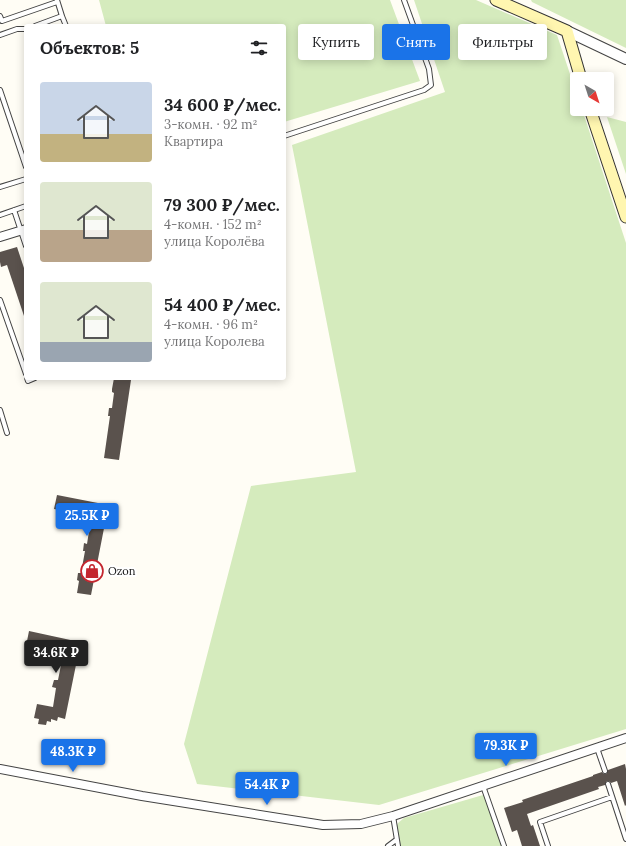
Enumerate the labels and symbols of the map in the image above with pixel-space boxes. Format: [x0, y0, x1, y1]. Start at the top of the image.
north arrow [570, 72, 614, 116]
pin: 25.5K ₽ [50, 503, 124, 537]
shop icon: Ozon [79, 558, 105, 584]
place label: Ozon [108, 564, 136, 578]
pin: 34.6K ₽ [19, 640, 93, 674]
pin: 79.3K ₽ [469, 733, 543, 767]
pin: 48.3K ₽ [36, 739, 110, 773]
pin: 54.4K ₽ [230, 772, 304, 806]

